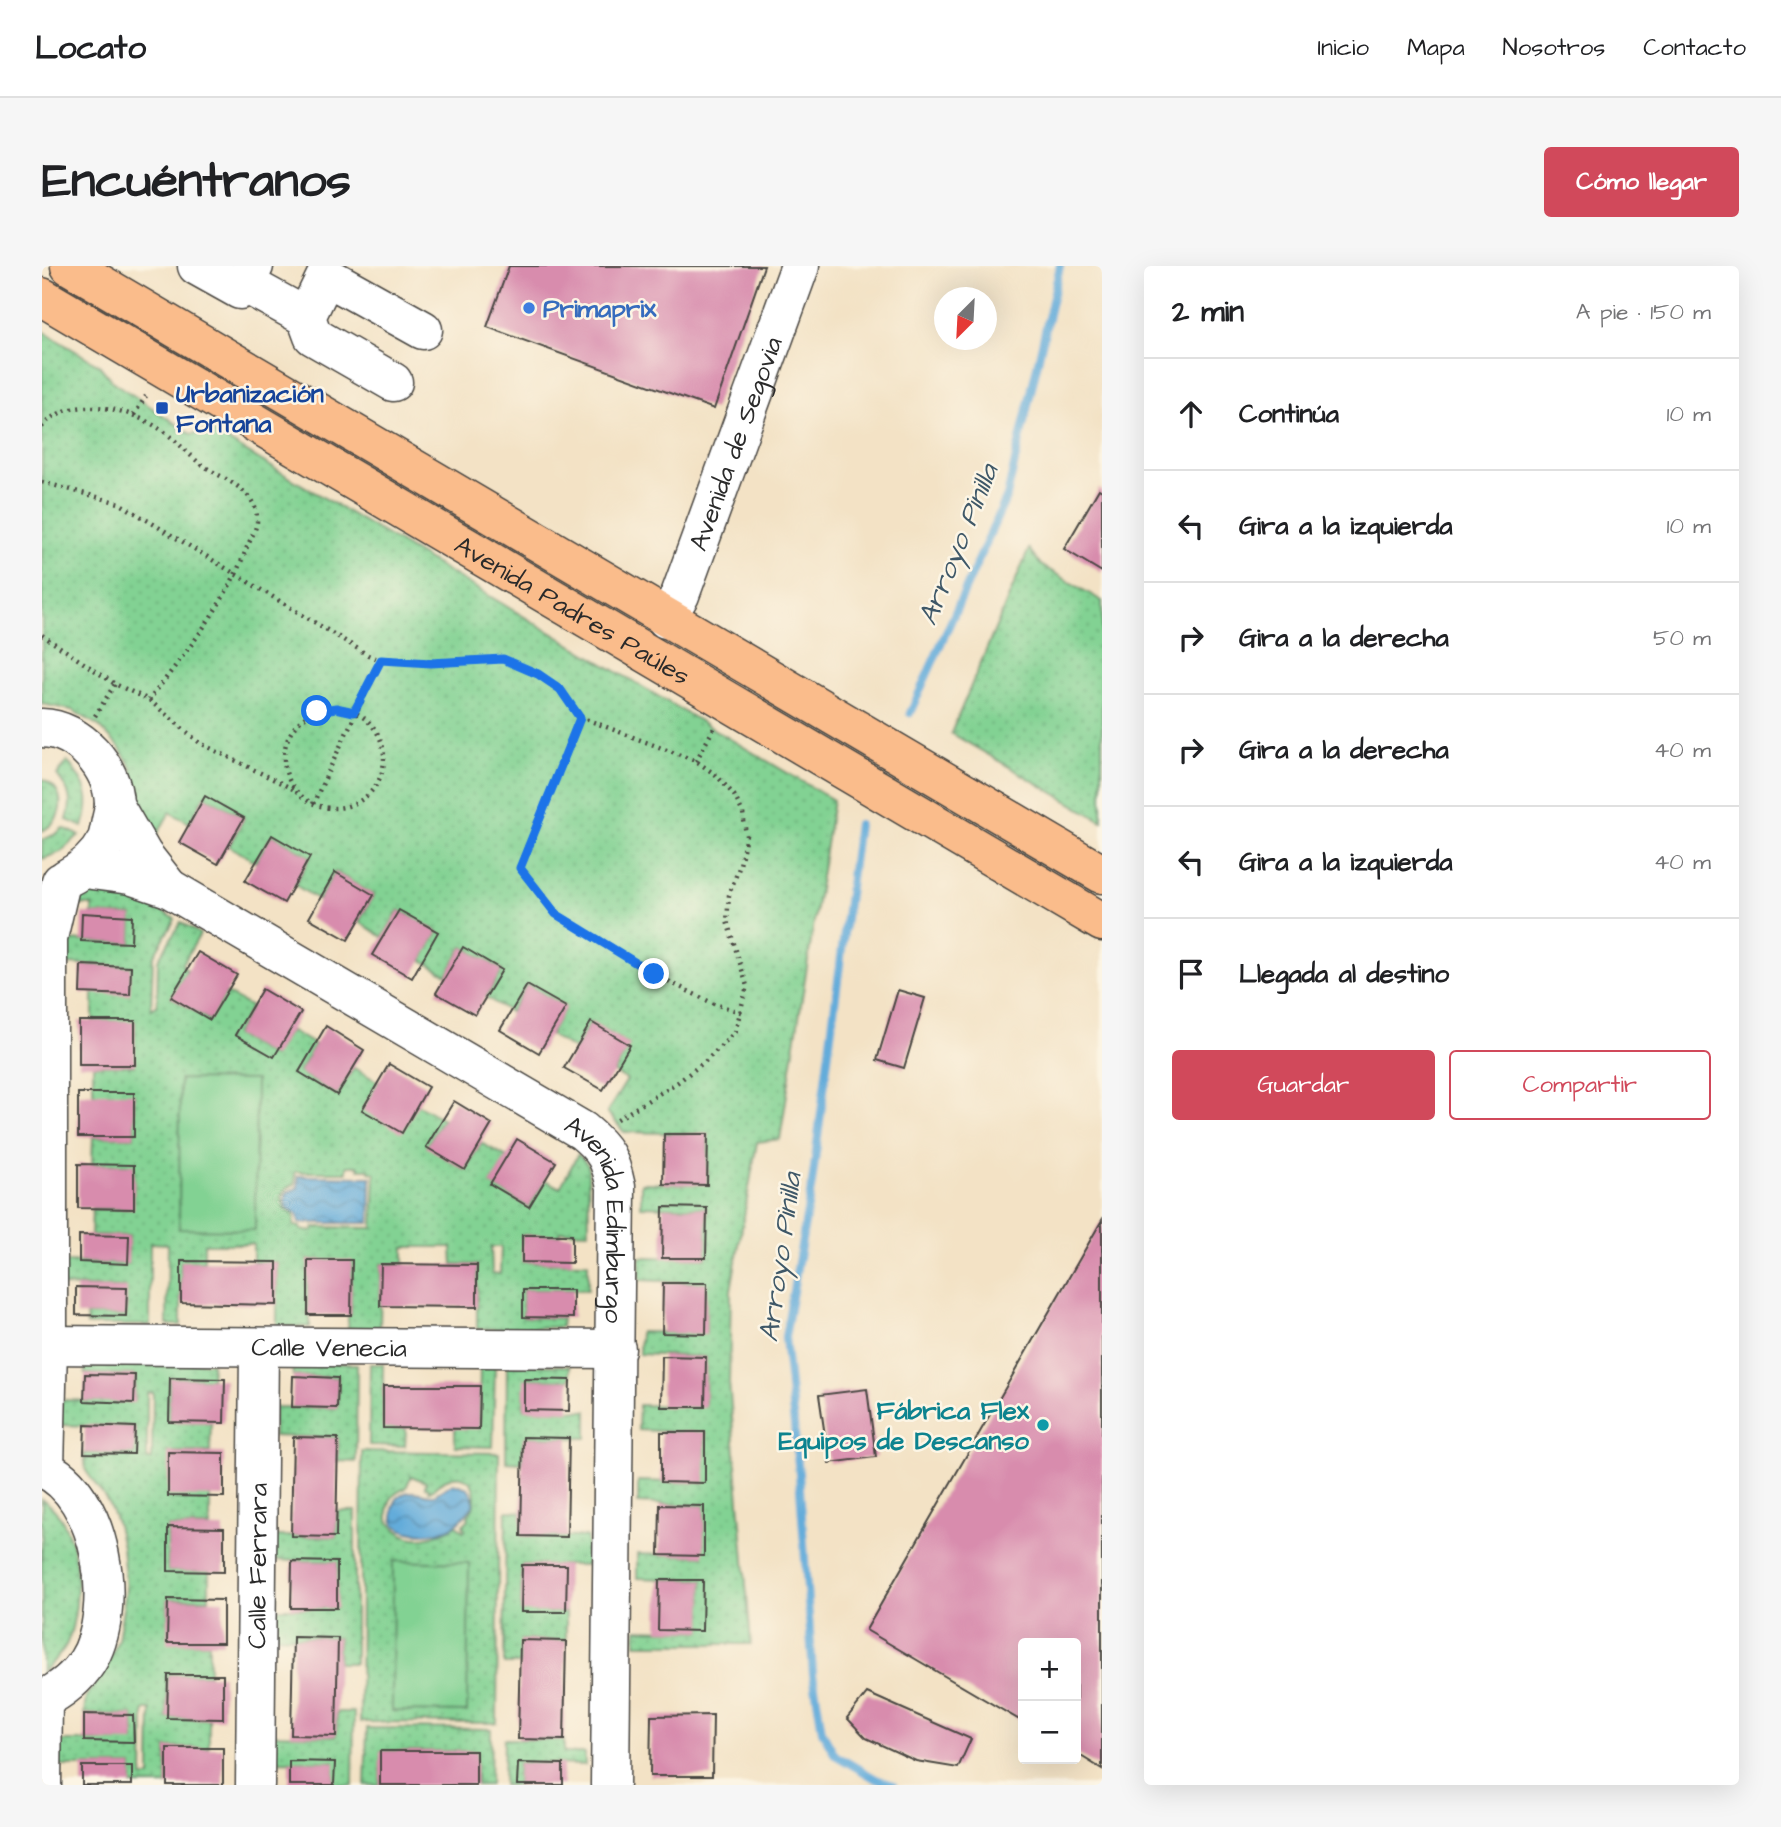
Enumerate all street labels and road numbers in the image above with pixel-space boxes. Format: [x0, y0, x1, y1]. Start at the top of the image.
street label: Avenida de Segovia [681, 332, 792, 556]
street label: Avenida Padres Paúles [448, 527, 696, 694]
street label: Avenida Edimburgo [558, 1107, 633, 1324]
street label: Calle Venecia [251, 1329, 407, 1367]
street label: Calle Ferrara [239, 1483, 277, 1649]

